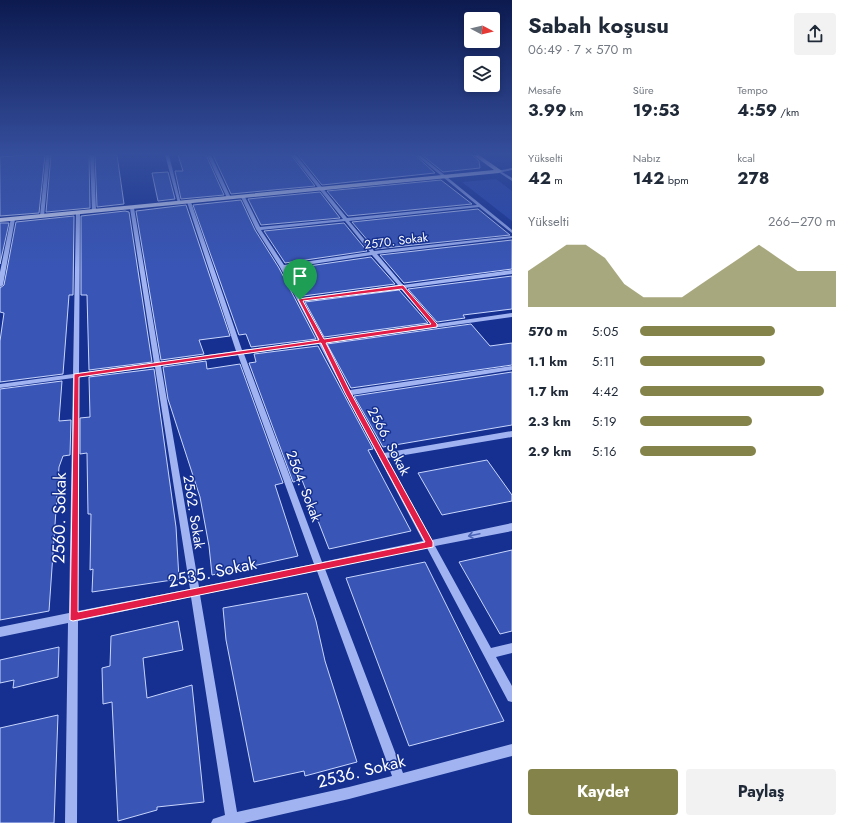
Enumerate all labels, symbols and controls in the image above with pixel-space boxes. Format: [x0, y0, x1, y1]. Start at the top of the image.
text: Sabah koşusu [528, 9, 669, 41]
north arrow [464, 12, 500, 48]
map controls [464, 12, 500, 92]
button: share [794, 13, 836, 55]
text: 06:49 · 7 × 570 m [528, 40, 632, 59]
button: layers [464, 56, 500, 92]
text: Mesafe [528, 82, 561, 98]
text: Süre [633, 82, 654, 98]
text: Tempo [737, 82, 768, 98]
text: 3.99 [528, 98, 567, 122]
text: 19:53 [633, 98, 680, 122]
text: 4:59 [737, 98, 777, 122]
text: km [567, 104, 583, 120]
text: /km [777, 104, 799, 120]
text: Yükselti [528, 150, 563, 166]
text: Nabız [633, 150, 661, 166]
text: kcal [737, 150, 755, 166]
text: 42 [528, 166, 551, 190]
text: 142 [633, 166, 664, 190]
text: 278 [737, 166, 769, 190]
text: m [551, 172, 563, 188]
text: bpm [664, 172, 689, 188]
text: Yükselti [528, 212, 569, 231]
text: 266–270 m [768, 212, 836, 231]
street label: 2570. Sokak [363, 228, 429, 254]
pin [283, 259, 317, 300]
icon: arrive [289, 265, 311, 287]
text: 570 m [528, 322, 567, 341]
text: 5:05 [592, 322, 618, 341]
text: 1.1 km [528, 352, 567, 371]
text: 5:11 [592, 352, 615, 371]
text: 1.7 km [528, 382, 569, 401]
text: 4:42 [592, 382, 618, 401]
street label: 2566. Sokak [363, 403, 416, 479]
text: 2.3 km [528, 412, 571, 431]
text: 5:19 [592, 412, 617, 431]
text: 2.9 km [528, 442, 571, 461]
text: 5:16 [592, 442, 617, 461]
street label: 2564. Sokak [281, 447, 327, 525]
street label: 2560. Sokak [46, 472, 72, 564]
street label: 2562. Sokak [178, 474, 210, 551]
one-way arrow [468, 531, 481, 539]
street label: 2535. Sokak [165, 551, 259, 593]
street label: 2536. Sokak [314, 748, 408, 794]
button: Kaydet [528, 769, 678, 815]
button: Paylaş [686, 769, 836, 815]

